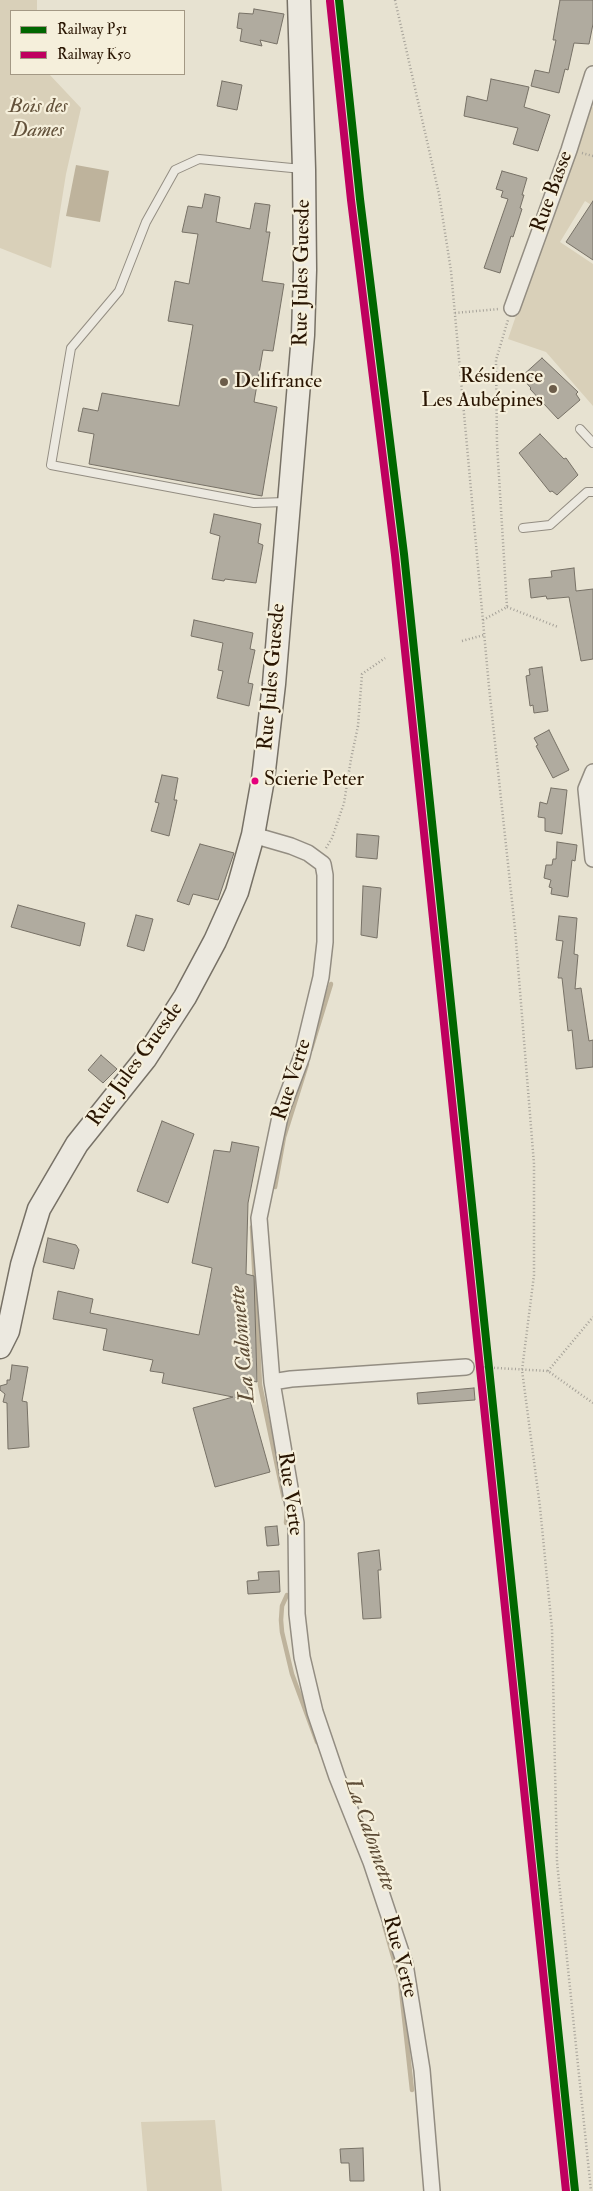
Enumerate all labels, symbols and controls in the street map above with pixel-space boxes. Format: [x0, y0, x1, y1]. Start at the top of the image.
legend [10, 10, 185, 75]
text: Railway P51 [57, 20, 127, 39]
text: Railway K50 [57, 45, 131, 64]
park label: Bois des Dames [9, 94, 67, 144]
street label: Rue Basse [527, 148, 579, 236]
street label: Rue Jules Guesde [289, 199, 317, 347]
place label: Résidence Les Aubépines [421, 364, 543, 414]
place label: Delifrance [234, 369, 322, 395]
marker: Delifrance [218, 376, 230, 388]
marker: Résidence Les Aubépines [547, 383, 559, 395]
street label: Rue Jules Guesde [254, 603, 292, 751]
place label: Scierie Peter [264, 769, 364, 793]
marker: Scierie Peter [250, 776, 260, 786]
street label: Rue Jules Guesde [83, 998, 189, 1132]
street label: Rue Verte [268, 1036, 318, 1124]
water label: La Calonnette [226, 1284, 262, 1404]
street label: Rue Verte [271, 1451, 307, 1537]
water label: La Calonnette [337, 1775, 401, 1895]
street label: Rue Verte [376, 1913, 422, 2001]

